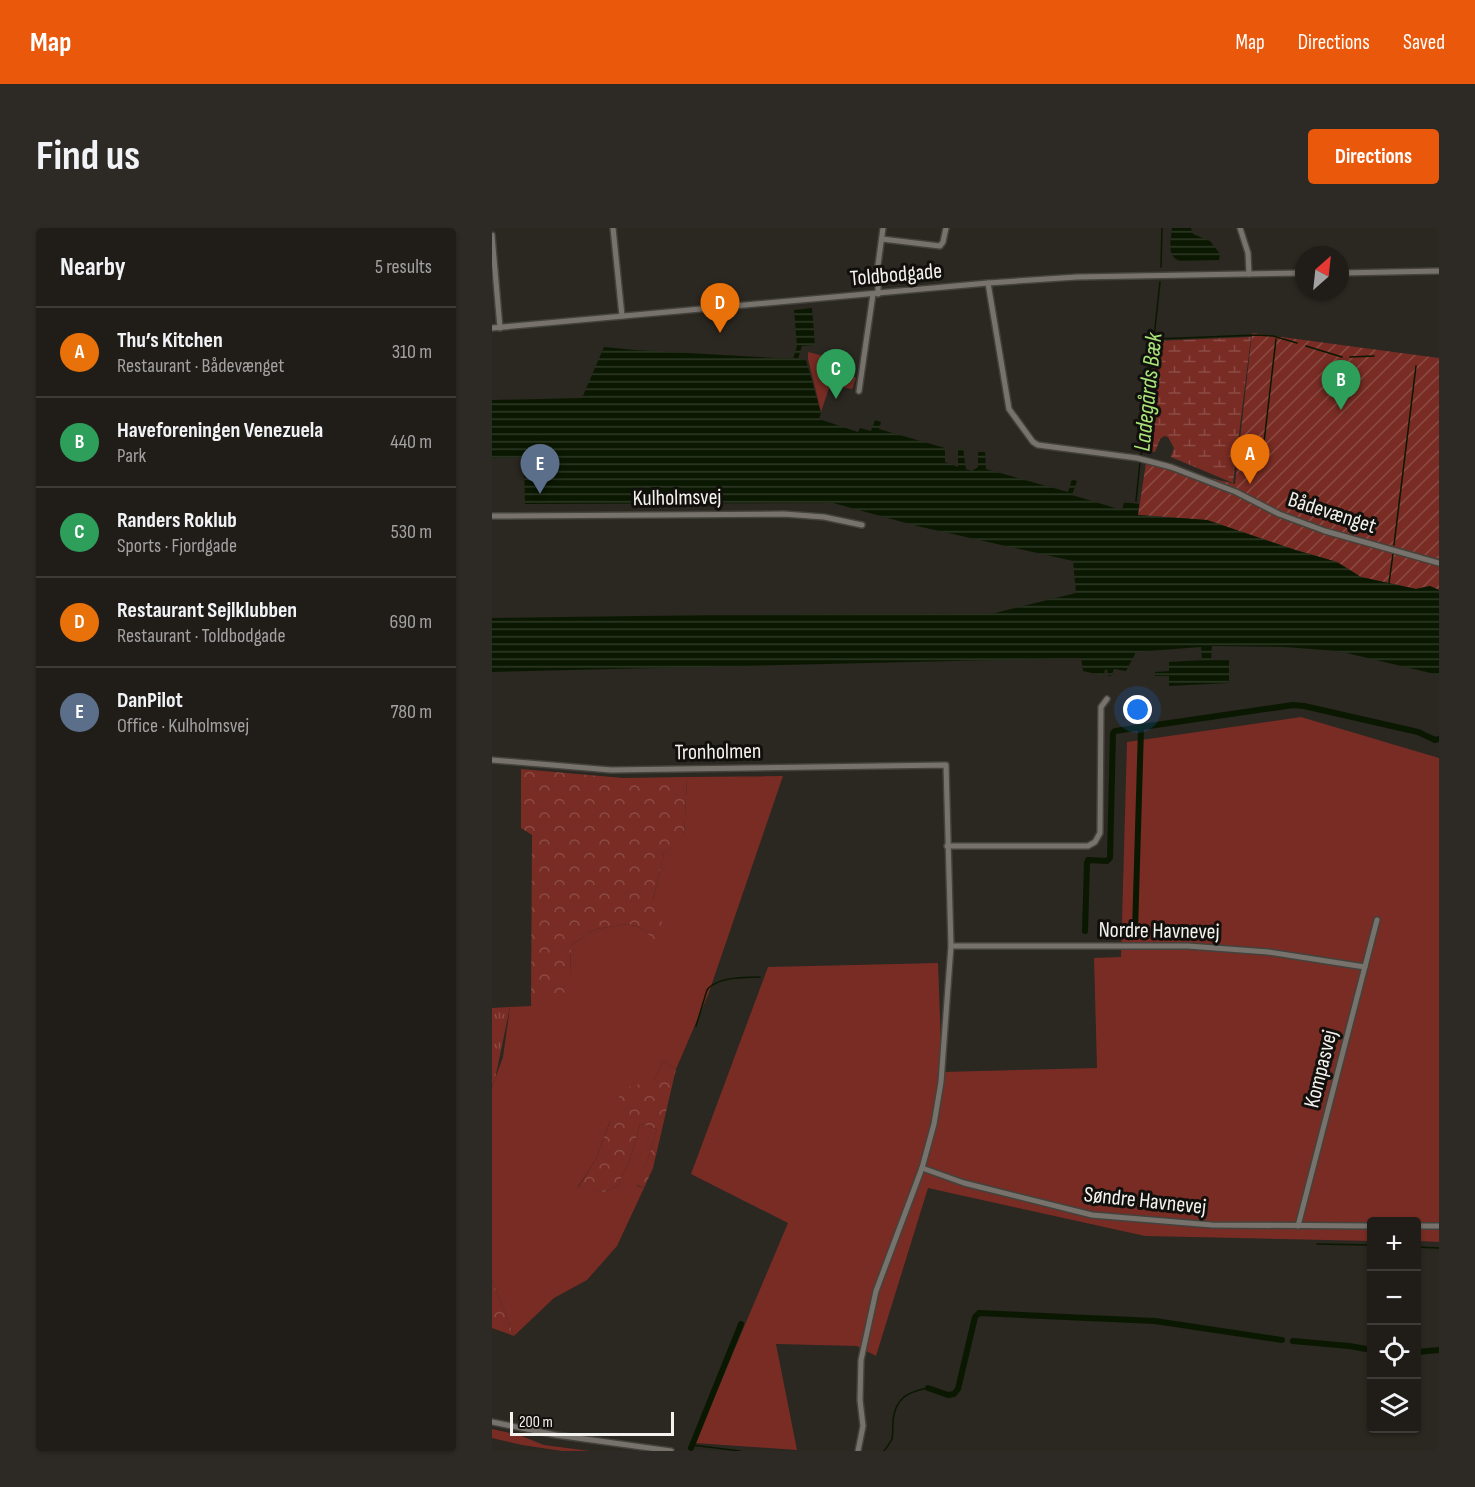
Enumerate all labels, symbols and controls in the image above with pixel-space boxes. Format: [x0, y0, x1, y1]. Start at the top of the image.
text: Map [30, 26, 71, 59]
text: Map [1235, 30, 1265, 55]
text: Directions [1298, 30, 1370, 55]
text: Saved [1403, 30, 1445, 55]
button: Directions [1308, 129, 1439, 184]
text: Find us [36, 131, 140, 182]
north arrow [1295, 246, 1349, 300]
text: Nearby [60, 252, 126, 283]
text: 5 results [375, 255, 432, 279]
street label: Toldbodgade [849, 258, 943, 292]
pin: D [700, 284, 740, 333]
text: Thu’s Kitchen [117, 327, 223, 354]
water label: Ladegårds Bæk [1127, 330, 1169, 453]
text: A [75, 340, 84, 364]
text: 310 m [392, 340, 432, 364]
pin: C [816, 350, 856, 399]
text: Restaurant · Bådevænget [117, 354, 284, 378]
pin: B [1322, 360, 1360, 410]
text: Haveforeningen Venezuela [117, 417, 323, 444]
text: B [75, 430, 84, 454]
text: 440 m [390, 430, 432, 454]
pin: A [1230, 434, 1269, 484]
text: Park [117, 444, 146, 468]
pin: E [520, 444, 560, 494]
street label: Kulholmsvej [632, 484, 722, 512]
street label: Bådevænget [1284, 486, 1380, 540]
text: Randers Roklub [117, 507, 237, 534]
text: C [74, 520, 85, 544]
text: 530 m [391, 520, 432, 544]
text: Sports · Fjordgade [117, 534, 237, 558]
text: Restaurant Sejlklubben [117, 597, 297, 624]
text: D [74, 610, 85, 634]
text: 690 m [390, 610, 432, 634]
text: Restaurant · Toldbodgade [117, 624, 285, 648]
text: DanPilot [117, 687, 183, 714]
your location [1123, 695, 1152, 724]
text: E [75, 700, 84, 724]
text: 780 m [390, 700, 432, 724]
text: Office · Kulholmsvej [117, 714, 249, 738]
street label: Tronholmen [674, 738, 762, 766]
street label: Nordre Havnevej [1098, 916, 1220, 946]
street label: Kompasvej [1298, 1027, 1344, 1111]
street label: Søndre Havnevej [1083, 1181, 1207, 1221]
map controls [1367, 1217, 1421, 1433]
button: + [1367, 1217, 1421, 1271]
button: − [1367, 1271, 1421, 1325]
button: locate [1367, 1325, 1421, 1379]
button: layers [1367, 1379, 1421, 1433]
scale bar [510, 1409, 674, 1436]
text: 200 m [519, 1413, 553, 1432]

